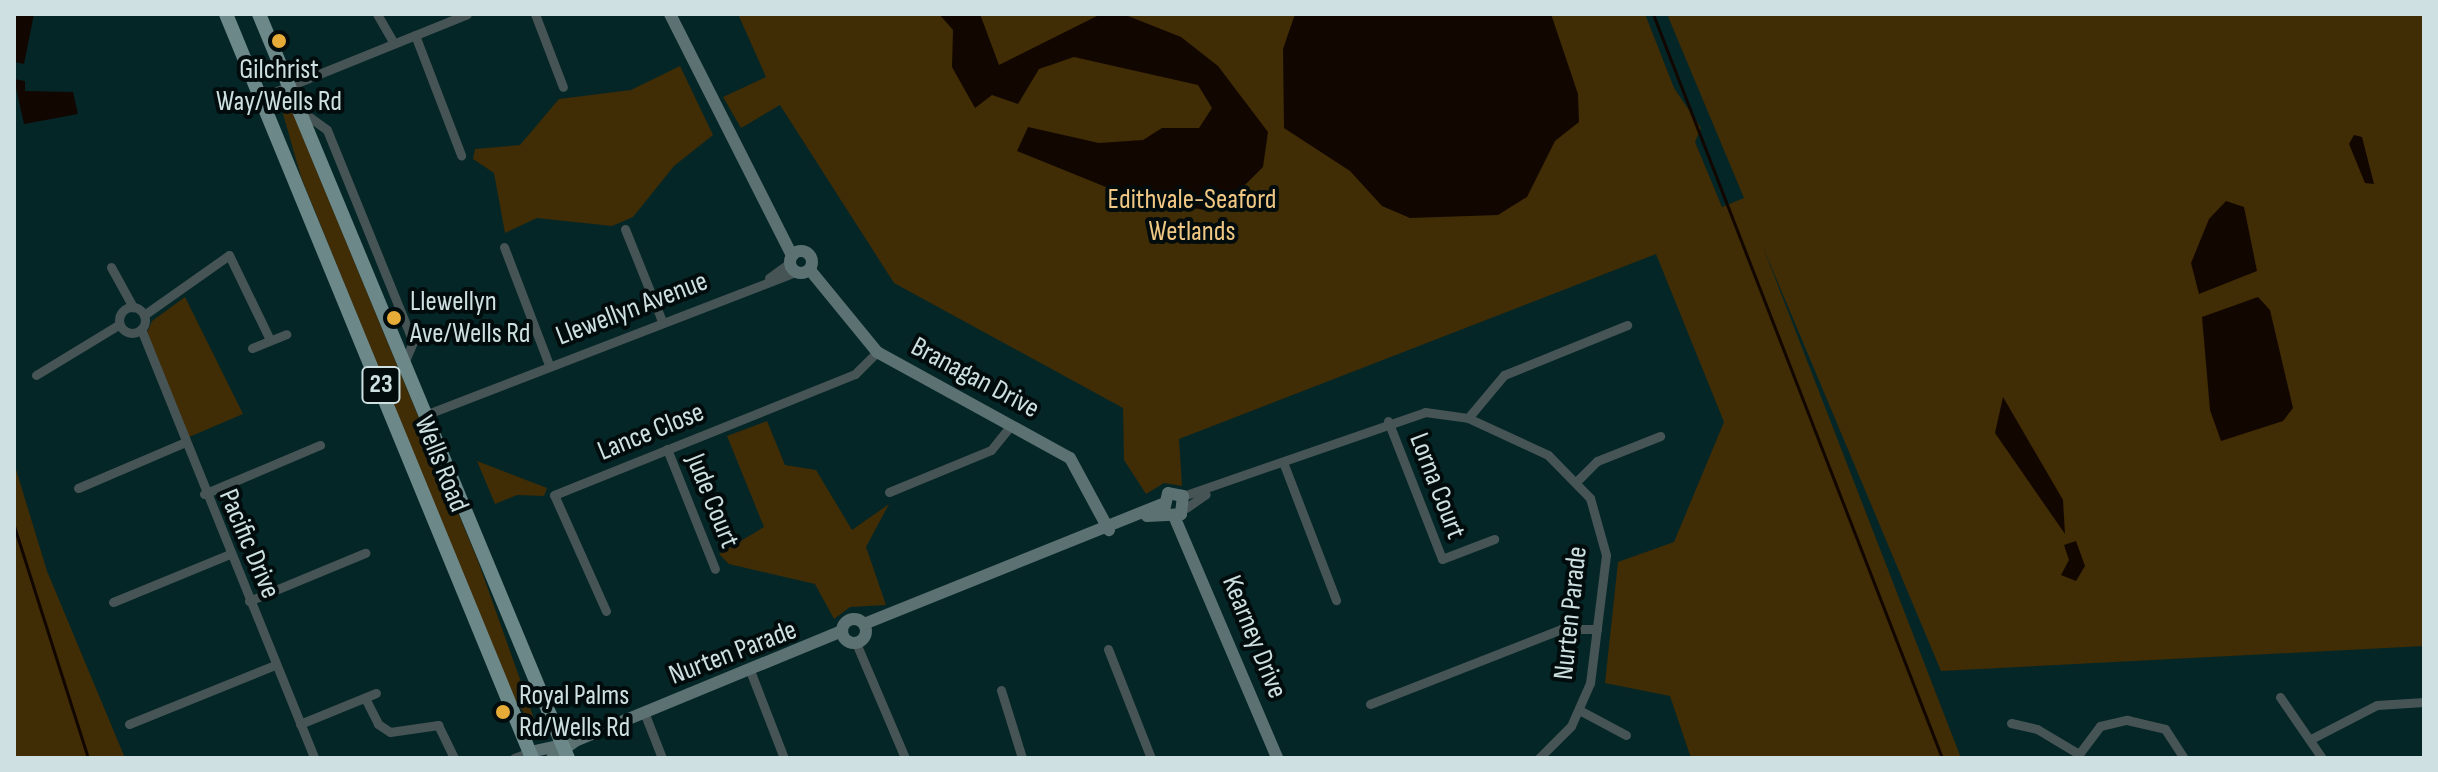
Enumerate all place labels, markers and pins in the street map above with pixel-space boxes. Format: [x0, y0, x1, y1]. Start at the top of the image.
marker: Gilchrist Way/Wells Rd [270, 32, 288, 50]
place label: Gilchrist Way/Wells Rd [216, 53, 342, 119]
place label: Llewellyn Ave/Wells Rd [410, 285, 530, 351]
marker: Llewellyn Ave/Wells Rd [385, 309, 403, 327]
place label: Royal Palms Rd/Wells Rd [519, 679, 630, 745]
marker: Royal Palms Rd/Wells Rd [494, 703, 512, 721]

